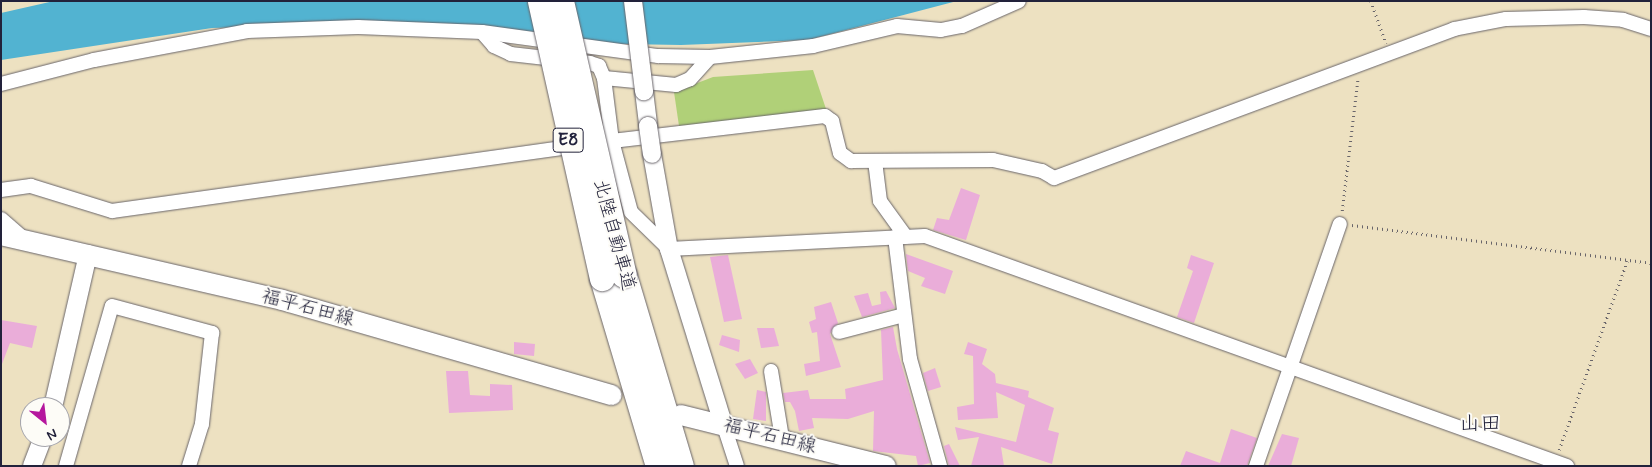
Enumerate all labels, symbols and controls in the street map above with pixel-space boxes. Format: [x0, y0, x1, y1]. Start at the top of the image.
road number: E8 [552, 124, 584, 156]
street label: 北陸自動車道 [588, 177, 640, 293]
street label: 福平石田線 [259, 285, 357, 331]
north arrow [20, 397, 70, 447]
district label: 山田 [1459, 411, 1501, 437]
street label: 福平石田線 [721, 413, 819, 459]
text: N [43, 424, 60, 444]

